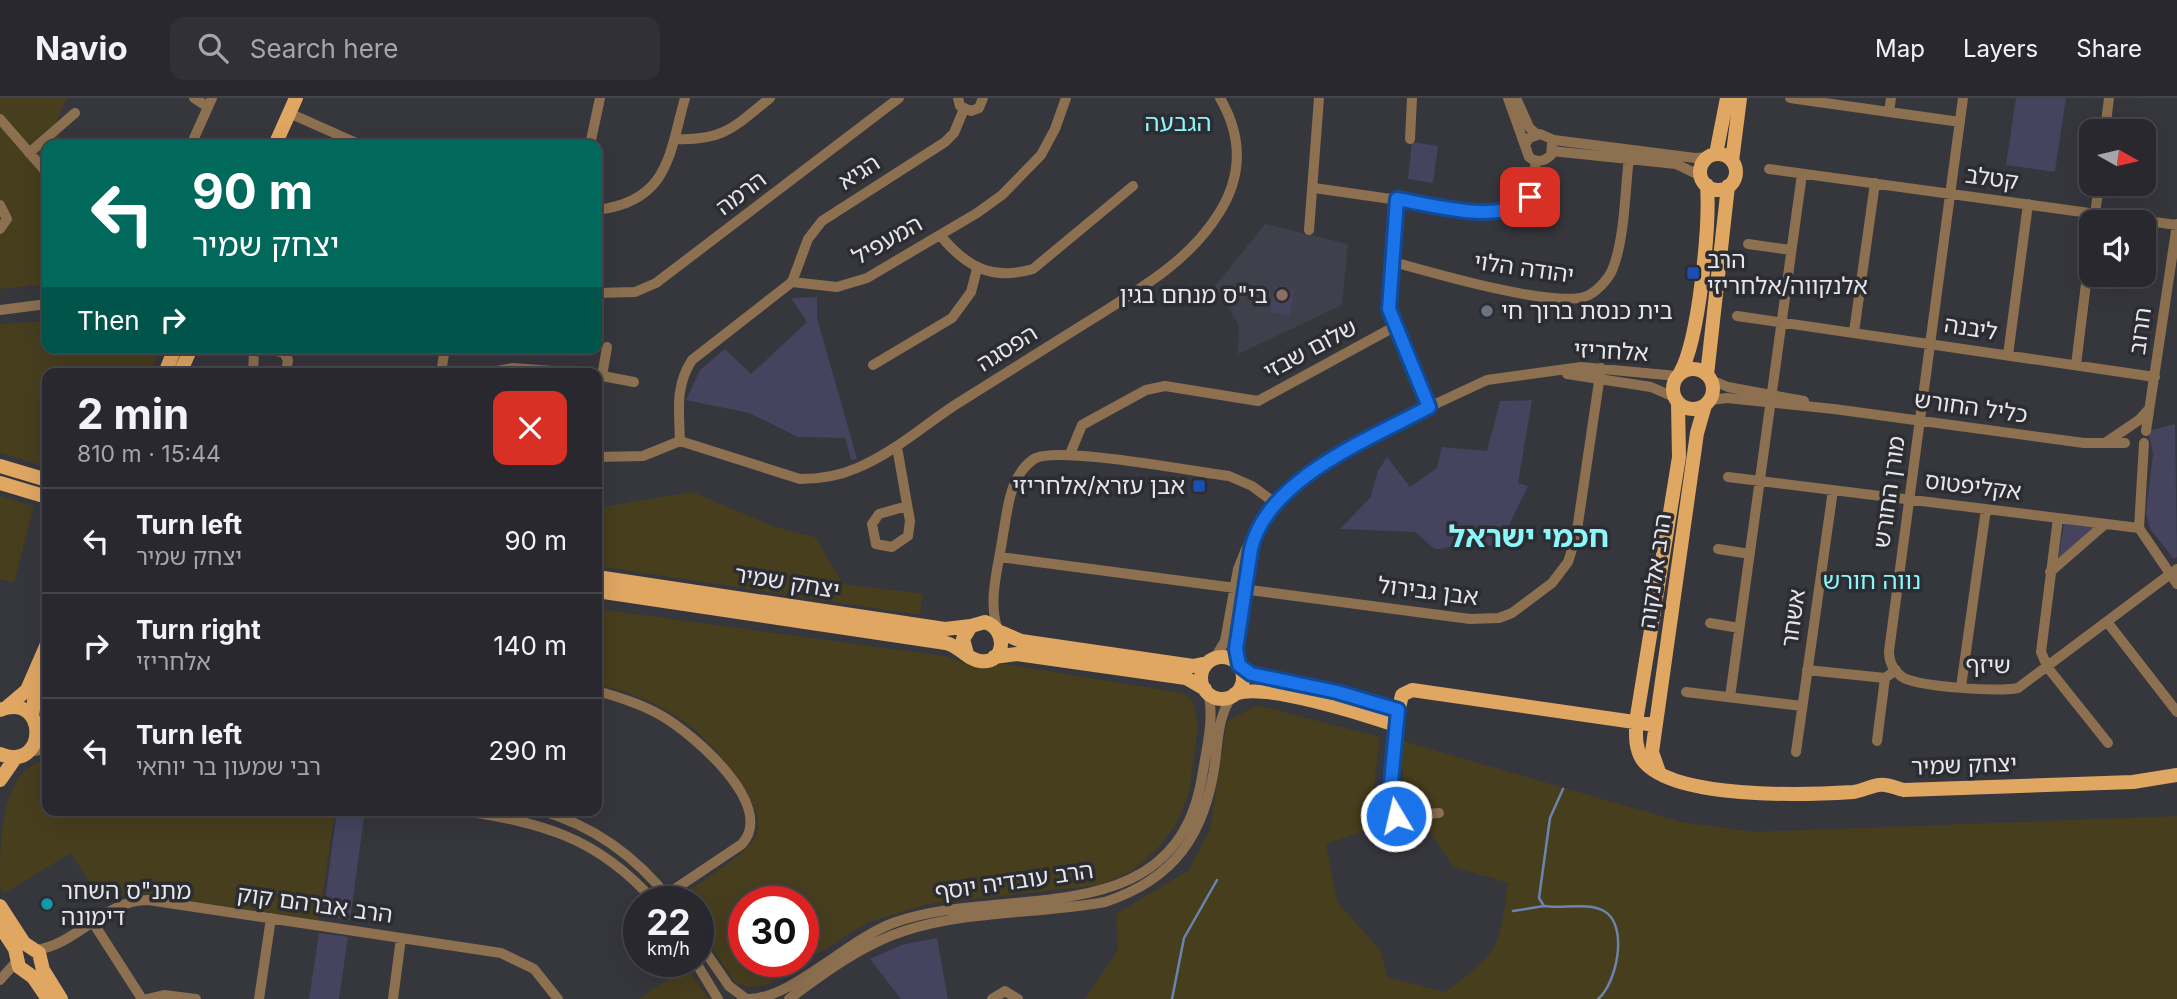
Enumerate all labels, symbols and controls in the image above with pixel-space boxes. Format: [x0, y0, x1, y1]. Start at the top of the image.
search box [170, 17, 660, 80]
text: Navio [35, 28, 128, 68]
icon: search [194, 29, 232, 67]
text: Search here [250, 33, 398, 64]
text: Map [1875, 34, 1925, 63]
text: Layers [1963, 34, 2038, 63]
text: Share [2076, 34, 2142, 63]
district label: הגבעה [1144, 108, 1212, 137]
north arrow [2079, 119, 2156, 196]
map controls [2079, 119, 2156, 287]
street label: הגיא [833, 148, 885, 196]
street label: קטלב [1964, 160, 2020, 196]
text: 90 m [192, 162, 313, 221]
street label: הרמה [710, 165, 772, 221]
pin [1500, 167, 1560, 227]
icon: left [77, 168, 168, 259]
icon: arrive [1511, 178, 1549, 216]
street label: המעפיל [847, 209, 927, 271]
button: sound [2079, 210, 2156, 287]
text: יצחק שמיר [192, 225, 340, 264]
place label: הרב אלנקווה/אלחריזי [1707, 246, 1868, 300]
street label: יהודה הלוי [1472, 247, 1576, 289]
marker: הרב אלנקווה/אלחריזי [1685, 265, 1701, 281]
place label: בי"ס מנחם בגין [1119, 281, 1268, 309]
marker: בי"ס מנחם בגין [1274, 287, 1290, 303]
place label: בית כנסת ברוך חי [1501, 297, 1673, 325]
icon: right [154, 301, 192, 339]
marker: בית כנסת ברוך חי [1479, 303, 1495, 319]
text: Then [77, 305, 140, 336]
street label: חרוב [2123, 306, 2157, 356]
street label: ליבנה [1942, 310, 2000, 346]
street label: שלום שבזי [1259, 313, 1361, 385]
street label: הפסגה [972, 319, 1042, 377]
street label: אלחריזי [1573, 335, 1649, 367]
street label: כליל החורש [1912, 385, 2030, 429]
text: 2 min [77, 388, 189, 439]
button: close [493, 391, 567, 465]
street label: מורן החורש [1867, 434, 1911, 550]
text: 810 m · 15:44 [77, 440, 221, 468]
street label: אקליפטוס [1923, 466, 2023, 506]
place label: אבן עזרא/אלחריזי [1012, 472, 1185, 500]
marker: אבן עזרא/אלחריזי [1191, 478, 1207, 494]
text: Turn left [136, 509, 242, 540]
street label: הרב אלנקוה [1633, 512, 1677, 630]
district label: חכמי ישראל [1449, 518, 1609, 554]
icon: left [77, 522, 115, 560]
text: 90 m [504, 525, 567, 556]
text: יצחק שמיר [136, 543, 242, 571]
street label: יצחק שמיר [732, 560, 842, 604]
district label: נווה חורש [1823, 566, 1921, 595]
street label: אבן גבירול [1376, 571, 1480, 611]
street label: אשחר [1775, 587, 1811, 649]
text: Turn right [136, 614, 261, 645]
icon: right [77, 627, 115, 665]
text: 140 m [493, 630, 567, 661]
text: אלחריזי [136, 648, 211, 676]
street label: שיזף [1965, 651, 2011, 679]
text: Turn left [136, 719, 242, 750]
icon: left [77, 732, 115, 770]
text: 290 m [489, 735, 567, 766]
street label: יצחק שמיר [1911, 749, 2017, 781]
text: רבי שמעון בר יוחאי [136, 753, 321, 781]
position arrow [1359, 779, 1433, 853]
street label: הרב עובדיה יוסף [933, 856, 1095, 906]
place label: מתנ"ס השחר דימונה [61, 877, 191, 931]
street label: הרב אברהם קוק [235, 879, 395, 929]
speed limit sign: 30 [728, 886, 819, 977]
marker: מתנ"ס השחר דימונה [39, 896, 55, 912]
text: 22 [646, 901, 691, 943]
text: km/h [647, 938, 690, 959]

